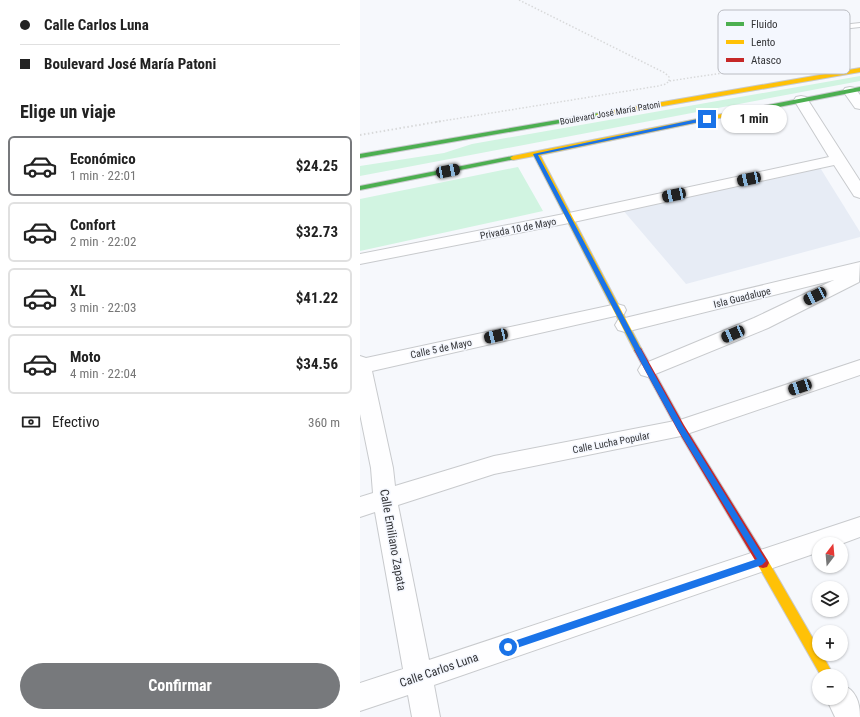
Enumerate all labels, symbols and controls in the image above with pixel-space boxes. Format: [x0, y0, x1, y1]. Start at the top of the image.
legend [718, 10, 850, 74]
text: Calle Carlos Luna [44, 16, 149, 34]
text: Fluido [751, 18, 778, 31]
text: Lento [751, 36, 776, 49]
text: Atasco [751, 54, 782, 67]
text: Boulevard José María Patoni [44, 55, 216, 73]
street label: Boulevard José María Patoni [559, 99, 661, 127]
text: Elige un viaje [20, 101, 116, 122]
callout: 1 min [721, 105, 787, 133]
route end [698, 110, 716, 128]
text: 1 min [740, 111, 768, 126]
icon: car [22, 148, 58, 184]
text: Económico [70, 150, 136, 168]
text: $24.25 [296, 157, 338, 175]
car [435, 163, 461, 179]
text: 1 min · 22:01 [70, 168, 136, 183]
car [736, 171, 762, 187]
car [661, 187, 687, 203]
icon: car [22, 214, 58, 250]
text: Confort [70, 216, 116, 234]
street label: Privada 10 de Mayo [479, 216, 557, 241]
text: $32.73 [296, 223, 338, 241]
text: 2 min · 22:02 [70, 234, 136, 249]
icon: car [22, 280, 58, 316]
text: XL [70, 282, 86, 300]
street label: Isla Guadalupe [712, 285, 772, 310]
car [802, 285, 828, 307]
text: $41.22 [296, 289, 338, 307]
text: 3 min · 22:03 [70, 300, 136, 315]
car [720, 324, 746, 344]
car [483, 327, 509, 345]
street label: Calle 5 de Mayo [409, 337, 473, 360]
icon: car [22, 346, 58, 382]
text: Moto [70, 348, 101, 366]
text: $34.56 [296, 355, 338, 373]
text: 4 min · 22:04 [70, 366, 136, 381]
car [787, 377, 813, 397]
icon: cash [20, 411, 42, 433]
text: Efectivo [52, 413, 100, 431]
text: 360 m [308, 415, 340, 430]
street label: Calle Lucha Popular [572, 430, 651, 455]
street label: Calle Emiliano Zapata [377, 488, 409, 592]
north arrow [812, 537, 848, 573]
map controls [812, 537, 848, 705]
button: layers [812, 581, 848, 617]
button: + [812, 625, 848, 661]
route start [499, 638, 517, 656]
street label: Calle Carlos Luna [398, 650, 480, 690]
button: Confirmar [20, 663, 340, 709]
button: − [812, 669, 848, 705]

